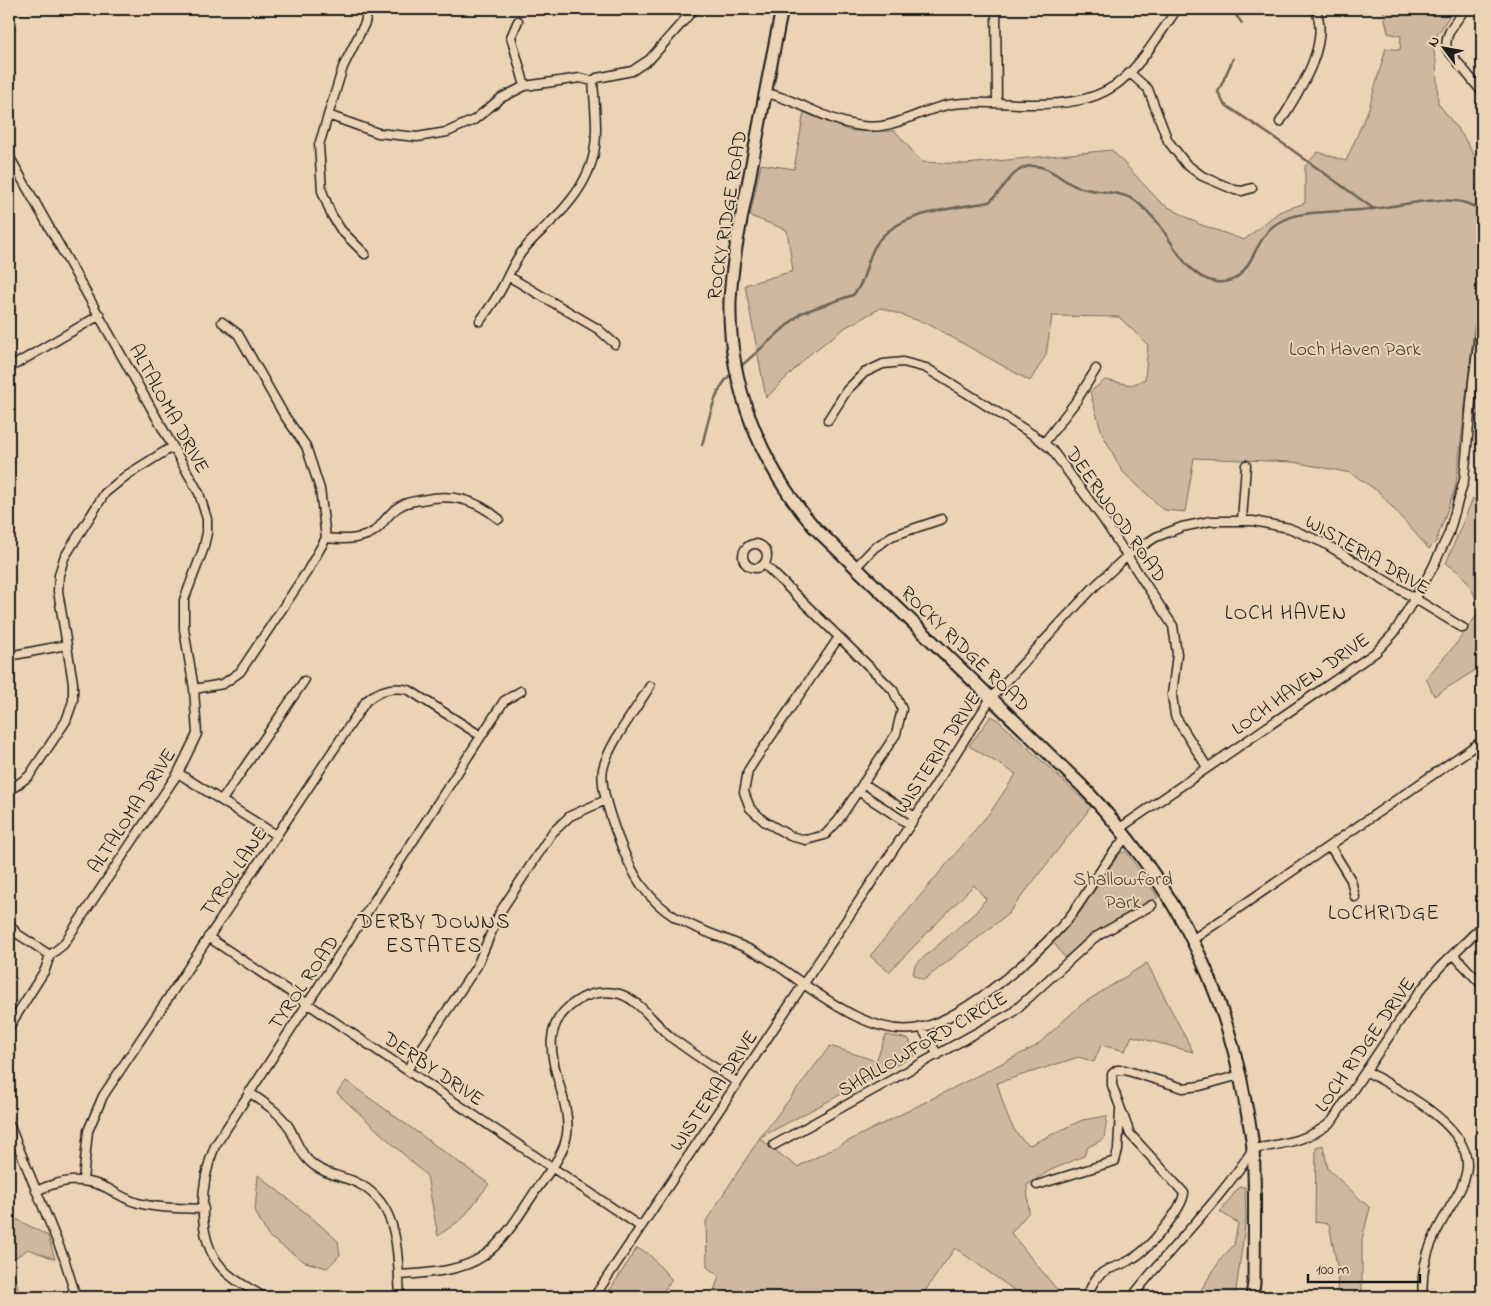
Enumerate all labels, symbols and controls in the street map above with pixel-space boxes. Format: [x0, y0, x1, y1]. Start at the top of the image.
north arrow [1418, 22, 1468, 72]
text: N [1423, 32, 1446, 51]
street label: ROCKY RIDGE ROAD [701, 129, 756, 302]
park label: Loch Haven Park [1289, 336, 1421, 365]
street label: ALTALOMA DRIVE [120, 339, 215, 479]
street label: DEERWOOD ROAD [1057, 441, 1173, 589]
street label: WISTERIA DRIVE [1299, 508, 1435, 604]
street label: ROCKY RIDGE ROAD [893, 580, 1036, 720]
district label: LOCH HAVEN [1225, 599, 1347, 629]
street label: LOCH HAVEN DRIVE [1226, 626, 1376, 744]
street label: WISTERIA DRIVE [889, 687, 990, 820]
street label: ALTALOMA DRIVE [82, 743, 185, 880]
street label: TYROL LANE [194, 822, 276, 923]
park label: Shallowford Park [1073, 866, 1173, 918]
district label: LOCHRIDGE [1328, 899, 1440, 929]
district label: DERBY DOWNS ESTATES [357, 908, 510, 962]
street label: TYROL ROAD [263, 930, 348, 1037]
street label: LOCH RIDGE DRIVE [1309, 972, 1424, 1119]
street label: SHALLOWFORD CIRCLE [833, 985, 1014, 1106]
street label: DERBY DRIVE [375, 1025, 489, 1115]
street label: WISTERIA DRIVE [664, 1025, 766, 1158]
scale bar [1308, 1251, 1421, 1283]
text: 100 m [1316, 1259, 1349, 1281]

